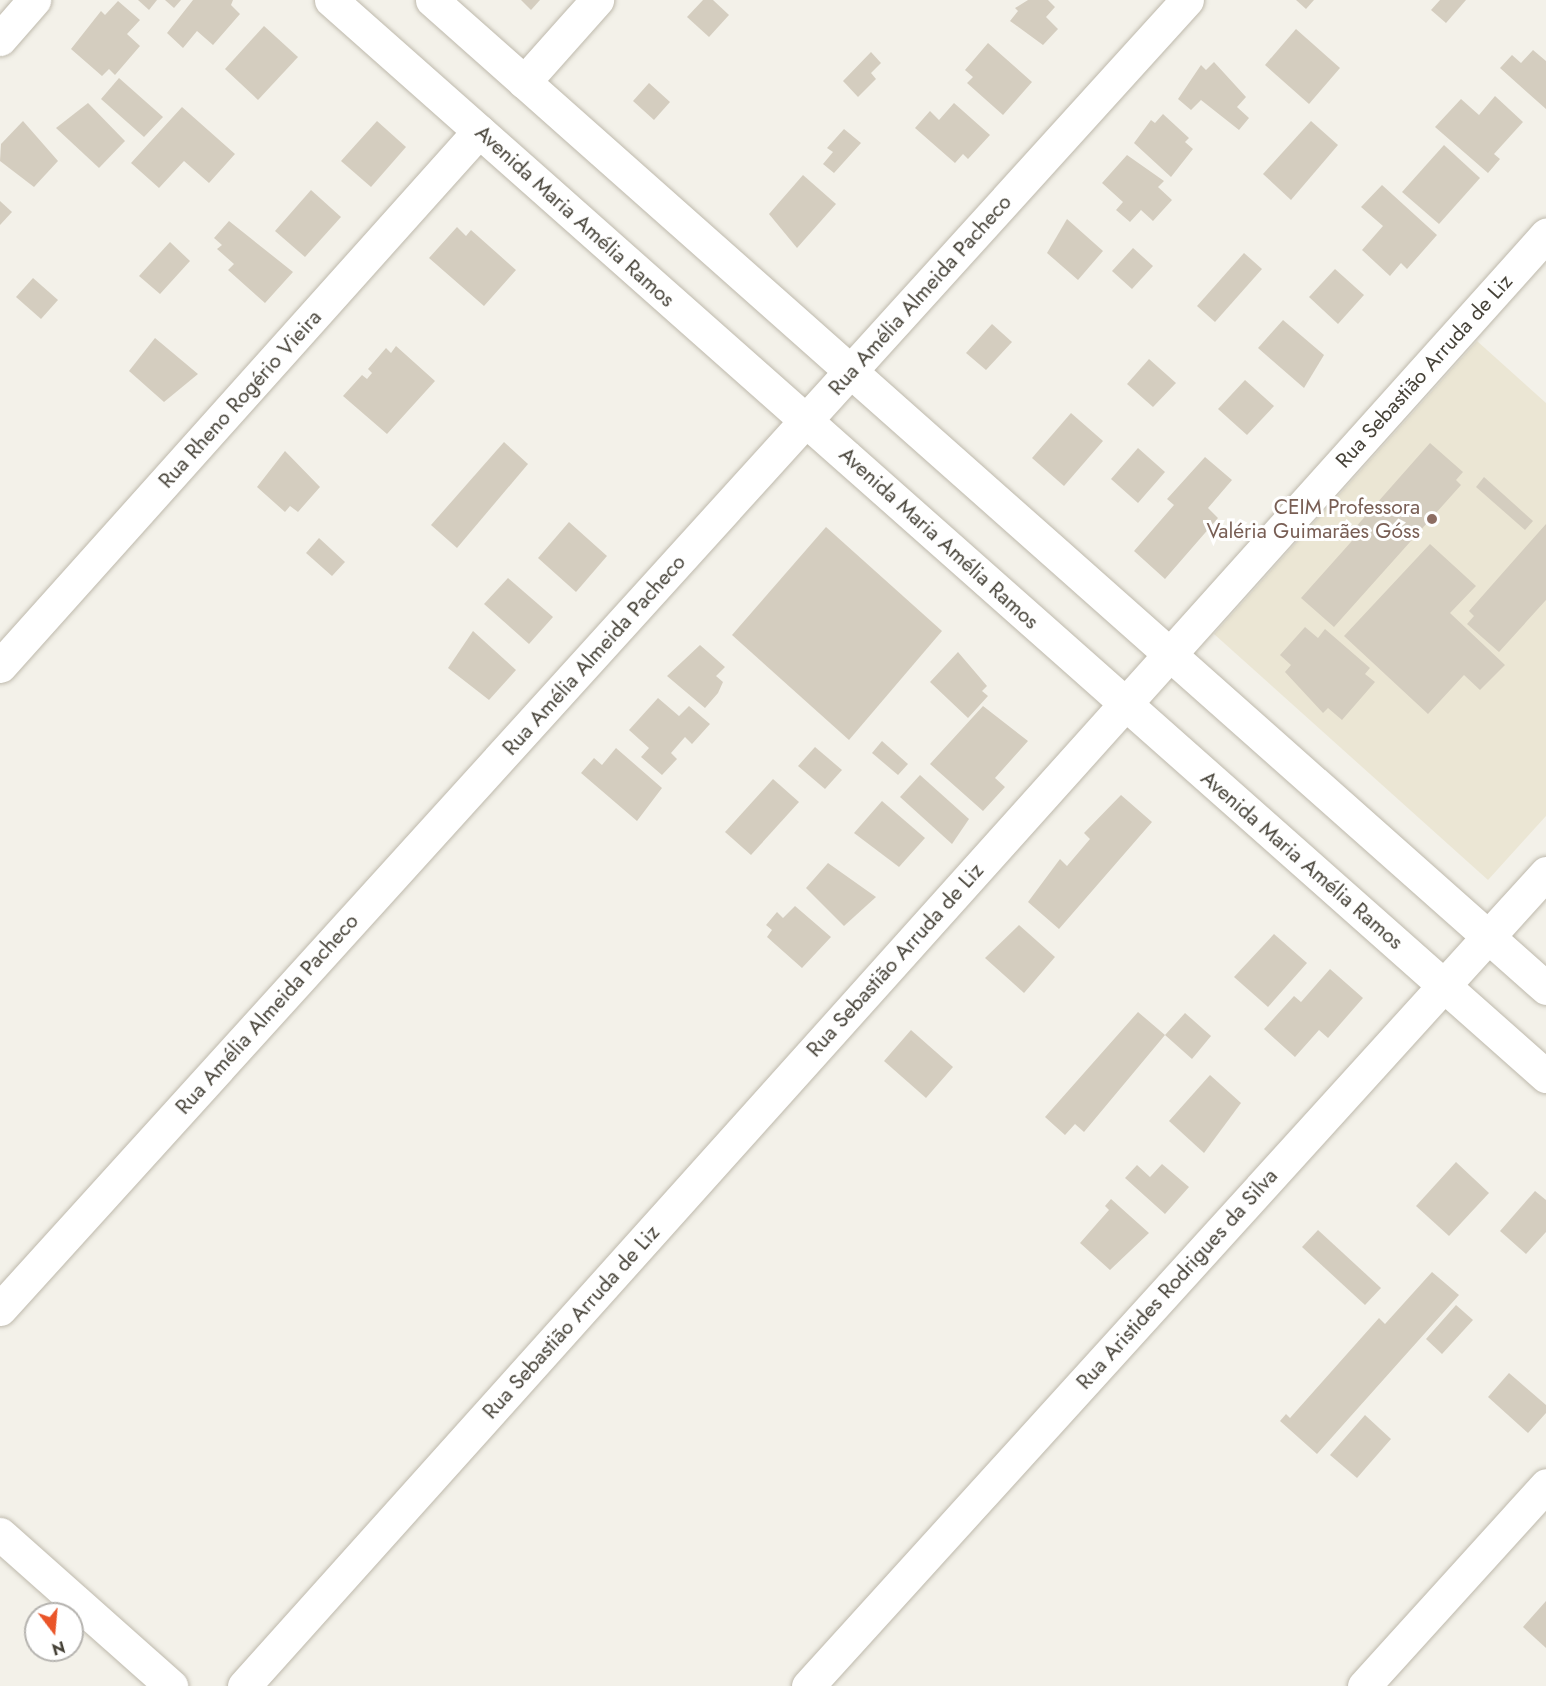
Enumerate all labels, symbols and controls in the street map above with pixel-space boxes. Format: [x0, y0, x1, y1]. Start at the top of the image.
street label: Avenida Maria Amélia Ramos [470, 120, 680, 312]
street label: Rua Amélia Almeida Pacheco [823, 190, 1017, 400]
street label: Rua Sebastião Arruda de Liz [1330, 269, 1518, 473]
street label: Rua Rheno Rogério Vieira [153, 305, 327, 493]
street label: Avenida Maria Amélia Ramos [834, 442, 1044, 634]
place label: CEIM Professora Valéria Guimarães Góss [1207, 494, 1420, 544]
marker: CEIM Professora Valéria Guimarães Góss [1425, 512, 1439, 526]
street label: Rua Amélia Almeida Pacheco [497, 550, 691, 760]
street label: Avenida Maria Amélia Ramos [1196, 765, 1408, 955]
street label: Rua Sebastião Arruda de Liz [801, 858, 989, 1062]
street label: Rua Amélia Almeida Pacheco [170, 909, 364, 1119]
street label: Rua Aristides Rodrigues da Silva [1071, 1163, 1283, 1395]
street label: Rua Sebastião Arruda de Liz [477, 1220, 665, 1424]
north arrow [24, 1602, 84, 1662]
text: N [49, 1635, 68, 1661]

